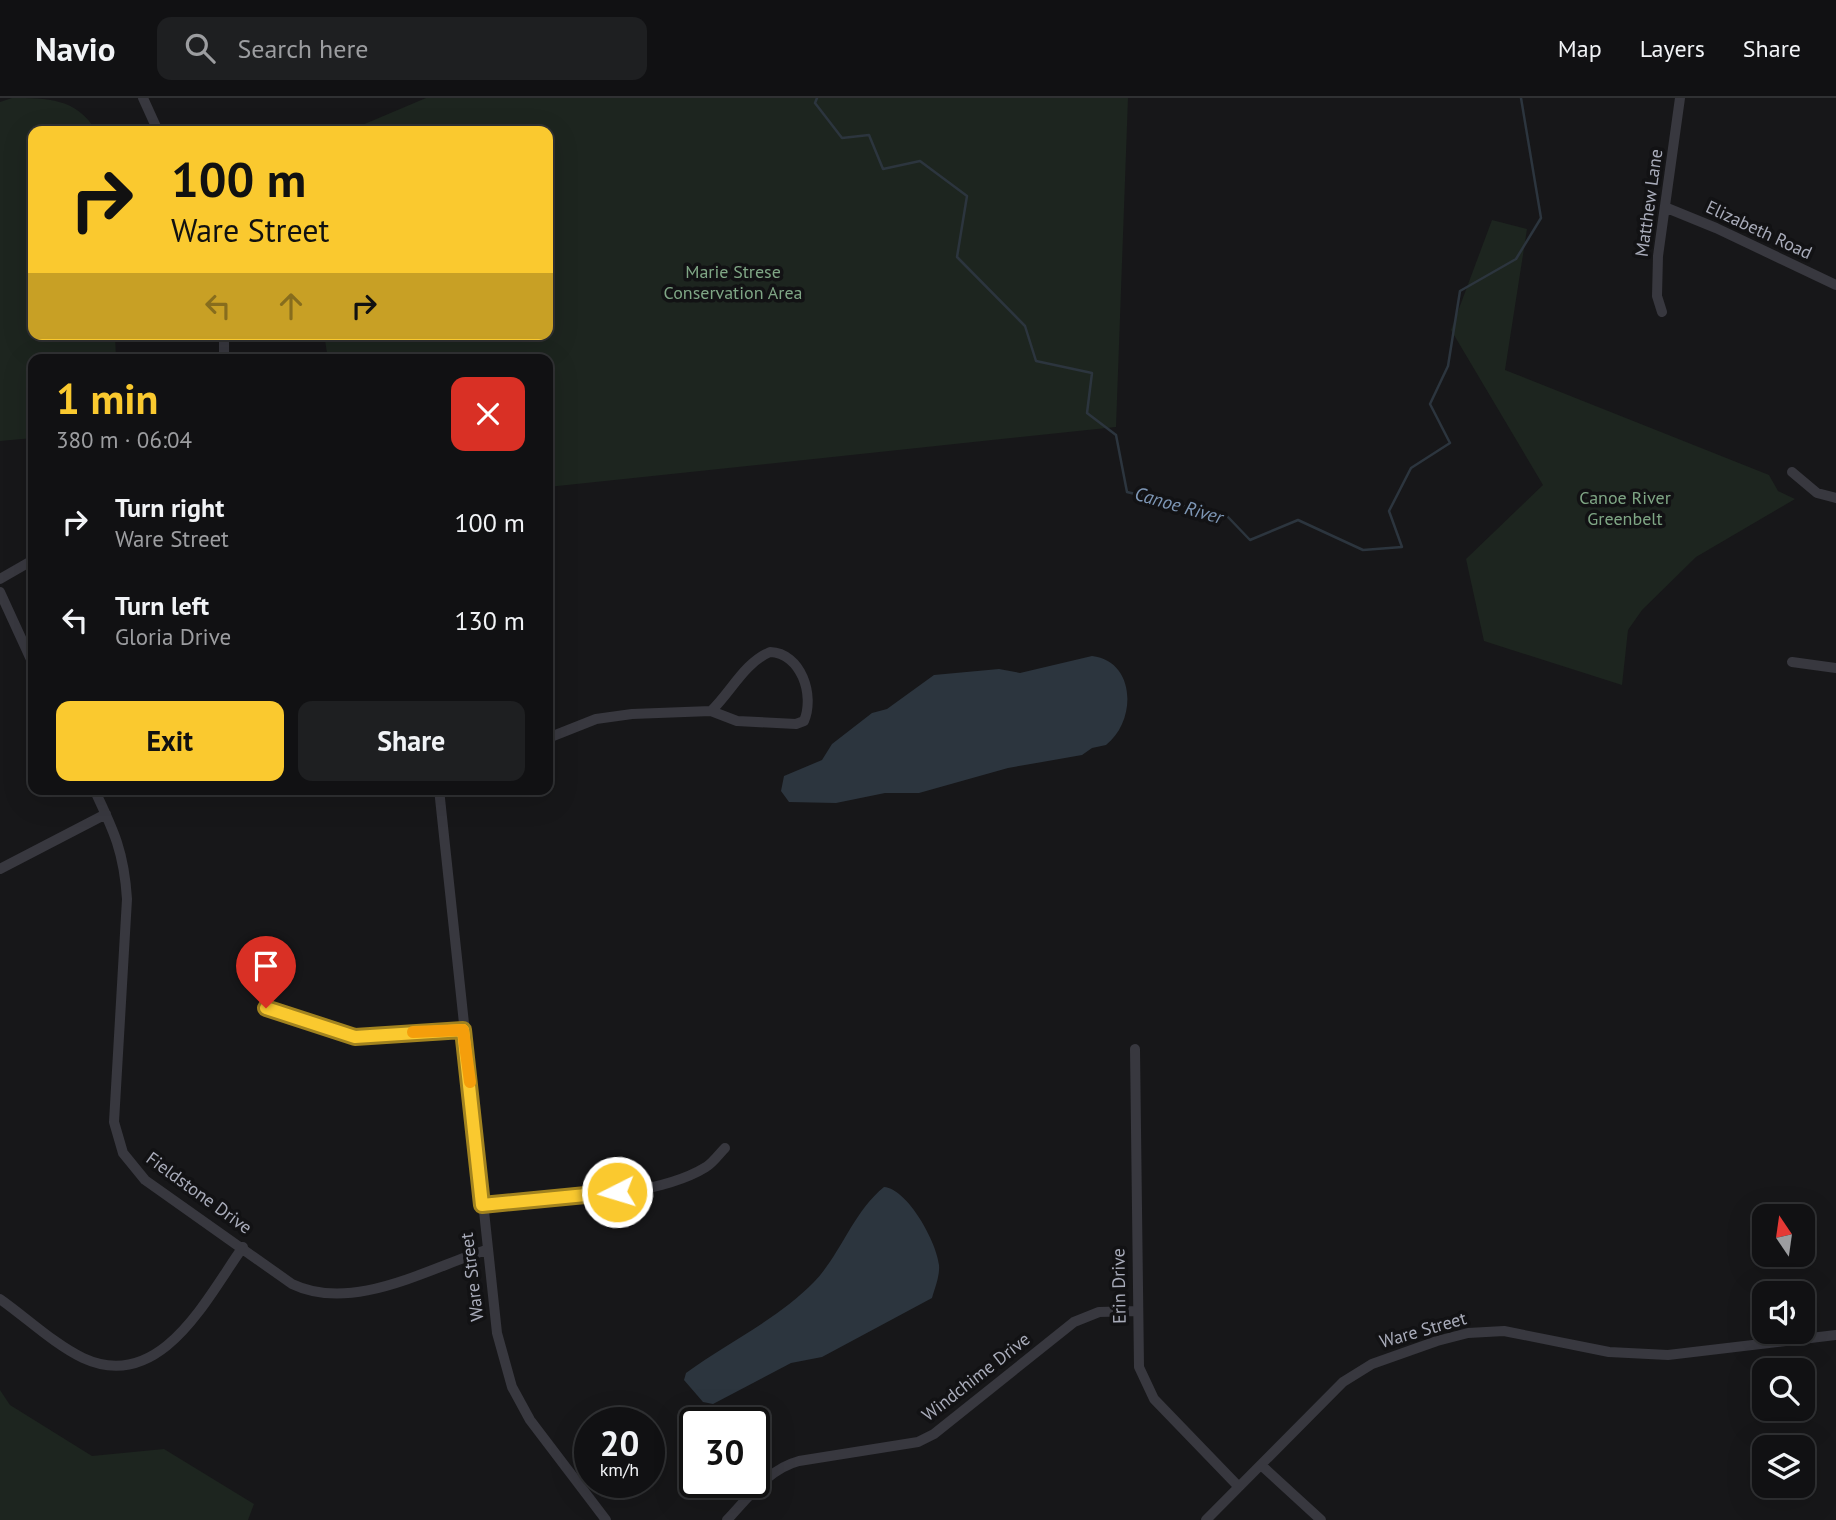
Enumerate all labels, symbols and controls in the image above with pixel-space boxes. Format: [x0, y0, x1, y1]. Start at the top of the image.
search box [157, 17, 647, 80]
text: Navio [35, 27, 115, 70]
icon: search [181, 29, 219, 67]
text: Search here [237, 32, 369, 65]
text: Map [1558, 33, 1602, 64]
text: Layers [1640, 33, 1705, 64]
text: Share [1743, 33, 1801, 64]
text: 100 m [171, 147, 306, 211]
street label: Matthew Lane [1630, 148, 1667, 258]
icon: right [56, 154, 147, 245]
street label: Elizabeth Road [1702, 195, 1816, 264]
text: Ware Street [171, 209, 329, 251]
park label: Marie Strese Conservation Area [664, 260, 802, 304]
icon: left [199, 287, 237, 325]
icon: ahead [272, 287, 310, 325]
icon: right [345, 287, 383, 325]
text: 1 min [56, 371, 158, 426]
button: close [451, 377, 525, 451]
text: 380 m · 06:04 [56, 425, 192, 454]
water label: Canoe River [1132, 481, 1228, 530]
park label: Canoe River Greenbelt [1579, 486, 1671, 530]
text: Turn right [115, 491, 224, 524]
icon: right [56, 503, 94, 541]
text: 100 m [454, 506, 525, 539]
text: Ware Street [115, 524, 229, 553]
text: Turn left [115, 589, 209, 622]
icon: left [56, 601, 94, 639]
text: 130 m [454, 604, 525, 637]
text: Gloria Drive [115, 622, 231, 651]
button: Exit [56, 701, 284, 781]
button: Share [298, 701, 525, 781]
pin [236, 936, 296, 1008]
icon: arrive [247, 947, 285, 985]
street label: Fieldstone Drive [142, 1146, 257, 1239]
position arrow [580, 1155, 654, 1229]
north arrow [1752, 1204, 1815, 1267]
map controls [1752, 1204, 1815, 1498]
street label: Ware Street [455, 1231, 488, 1323]
street label: Erin Drive [1106, 1248, 1131, 1324]
button: sound [1752, 1281, 1815, 1344]
street label: Ware Street [1377, 1306, 1469, 1353]
street label: Windchime Drive [917, 1327, 1034, 1426]
button: search [1752, 1358, 1815, 1421]
speed limit sign: 30 [679, 1407, 770, 1498]
text: 20 [600, 1420, 639, 1466]
button: layers [1752, 1435, 1815, 1498]
text: km/h [600, 1458, 639, 1481]

